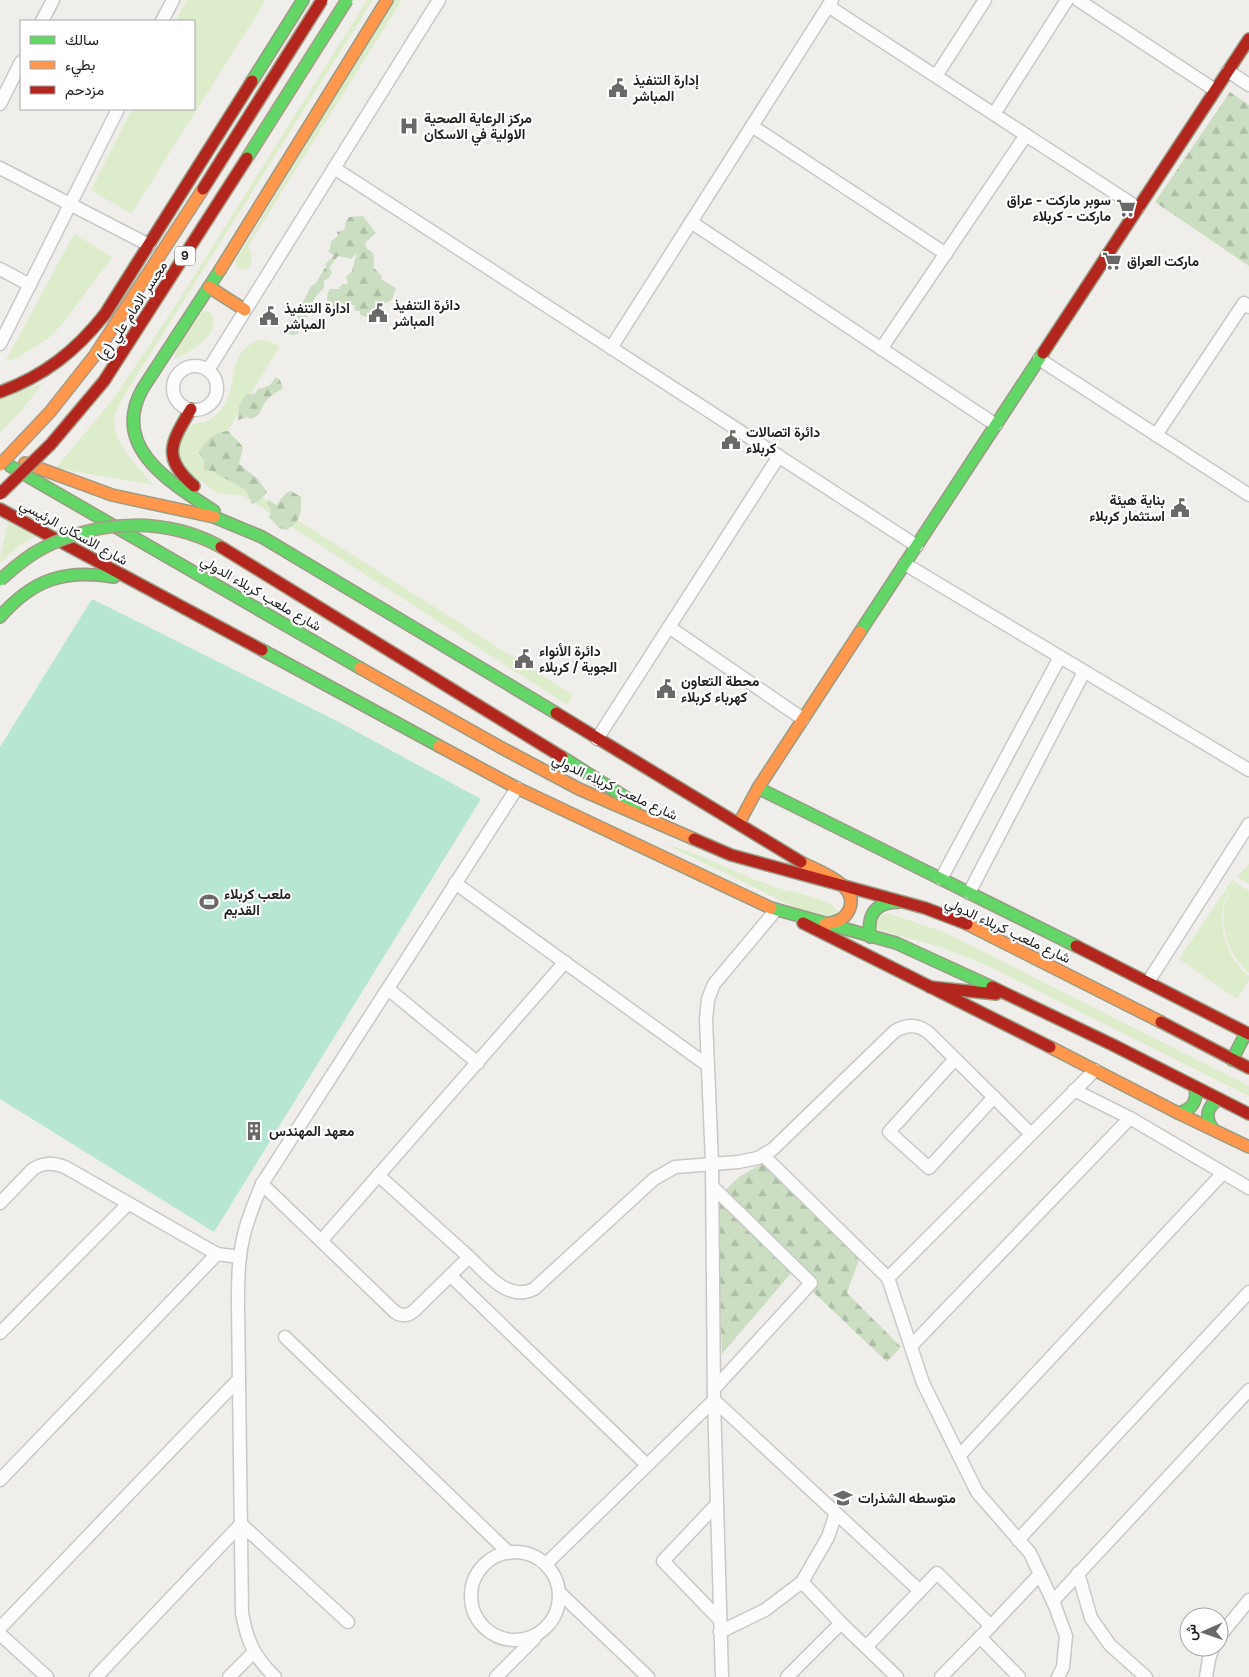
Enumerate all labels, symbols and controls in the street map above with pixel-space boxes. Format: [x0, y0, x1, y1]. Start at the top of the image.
legend [20, 20, 195, 110]
text: سالك [65, 30, 99, 49]
text: بطيء [65, 55, 95, 78]
place label: إدارة التنفيذ المباشر [632, 71, 699, 105]
public building icon: إدارة التنفيذ المباشر [607, 77, 629, 99]
text: مزدحم [65, 80, 104, 100]
place label: مركز الرعاية الصحية الاولية في الاسكان [424, 109, 532, 146]
hospital icon: مركز الرعاية الصحية الاولية في الاسكان [398, 115, 420, 137]
place label: سوبر ماركت - عراق ماركت - كربلاء [1007, 191, 1111, 225]
supermarket icon: سوبر ماركت - عراق ماركت - كربلاء [1115, 197, 1137, 219]
road number: 9 [175, 247, 195, 266]
supermarket icon: ماركت العراق [1101, 250, 1123, 272]
place label: ماركت العراق [1127, 252, 1199, 270]
street label: مجسر الامام علي (ع) [93, 257, 174, 366]
place label: دائرة التنفيذ المباشر [392, 296, 460, 330]
place label: ادارة التنفيذ المباشر [283, 299, 350, 333]
public building icon: دائرة التنفيذ المباشر [367, 302, 389, 324]
public building icon: ادارة التنفيذ المباشر [258, 305, 280, 327]
place label: دائرة اتصالات كربلاء [746, 423, 820, 457]
public building icon: دائرة اتصالات كربلاء [720, 429, 742, 451]
place label: بناية هيئة استثمار كربلاء [1089, 491, 1165, 525]
street label: شارع الاسكان الرئيسي [15, 495, 131, 572]
public building icon: بناية هيئة استثمار كربلاء [1169, 497, 1191, 519]
street label: شارع ملعب كربلاء الدولي [196, 551, 325, 638]
place label: دائرة الأنواء الجوية / كربلاء [539, 642, 617, 676]
public building icon: دائرة الأنواء الجوية / كربلاء [513, 648, 535, 670]
place label: محطة التعاون كهرباء كربلاء [681, 672, 760, 706]
public building icon: محطة التعاون كهرباء كربلاء [655, 678, 677, 700]
street label: شارع ملعب كربلاء الدولي [548, 750, 681, 827]
place label: ملعب كربلاء القديم [224, 885, 291, 919]
sports icon: ملعب كربلاء القديم [198, 891, 220, 913]
street label: شارع ملعب كربلاء الدولي [941, 893, 1074, 970]
building icon: معهد المهندس [243, 1120, 265, 1142]
place label: معهد المهندس [269, 1122, 355, 1140]
school or university icon: متوسطه الشذرات [832, 1487, 854, 1509]
place label: متوسطه الشذرات [858, 1489, 956, 1507]
north arrow [1179, 1607, 1229, 1657]
text: ش [1182, 1624, 1200, 1641]

